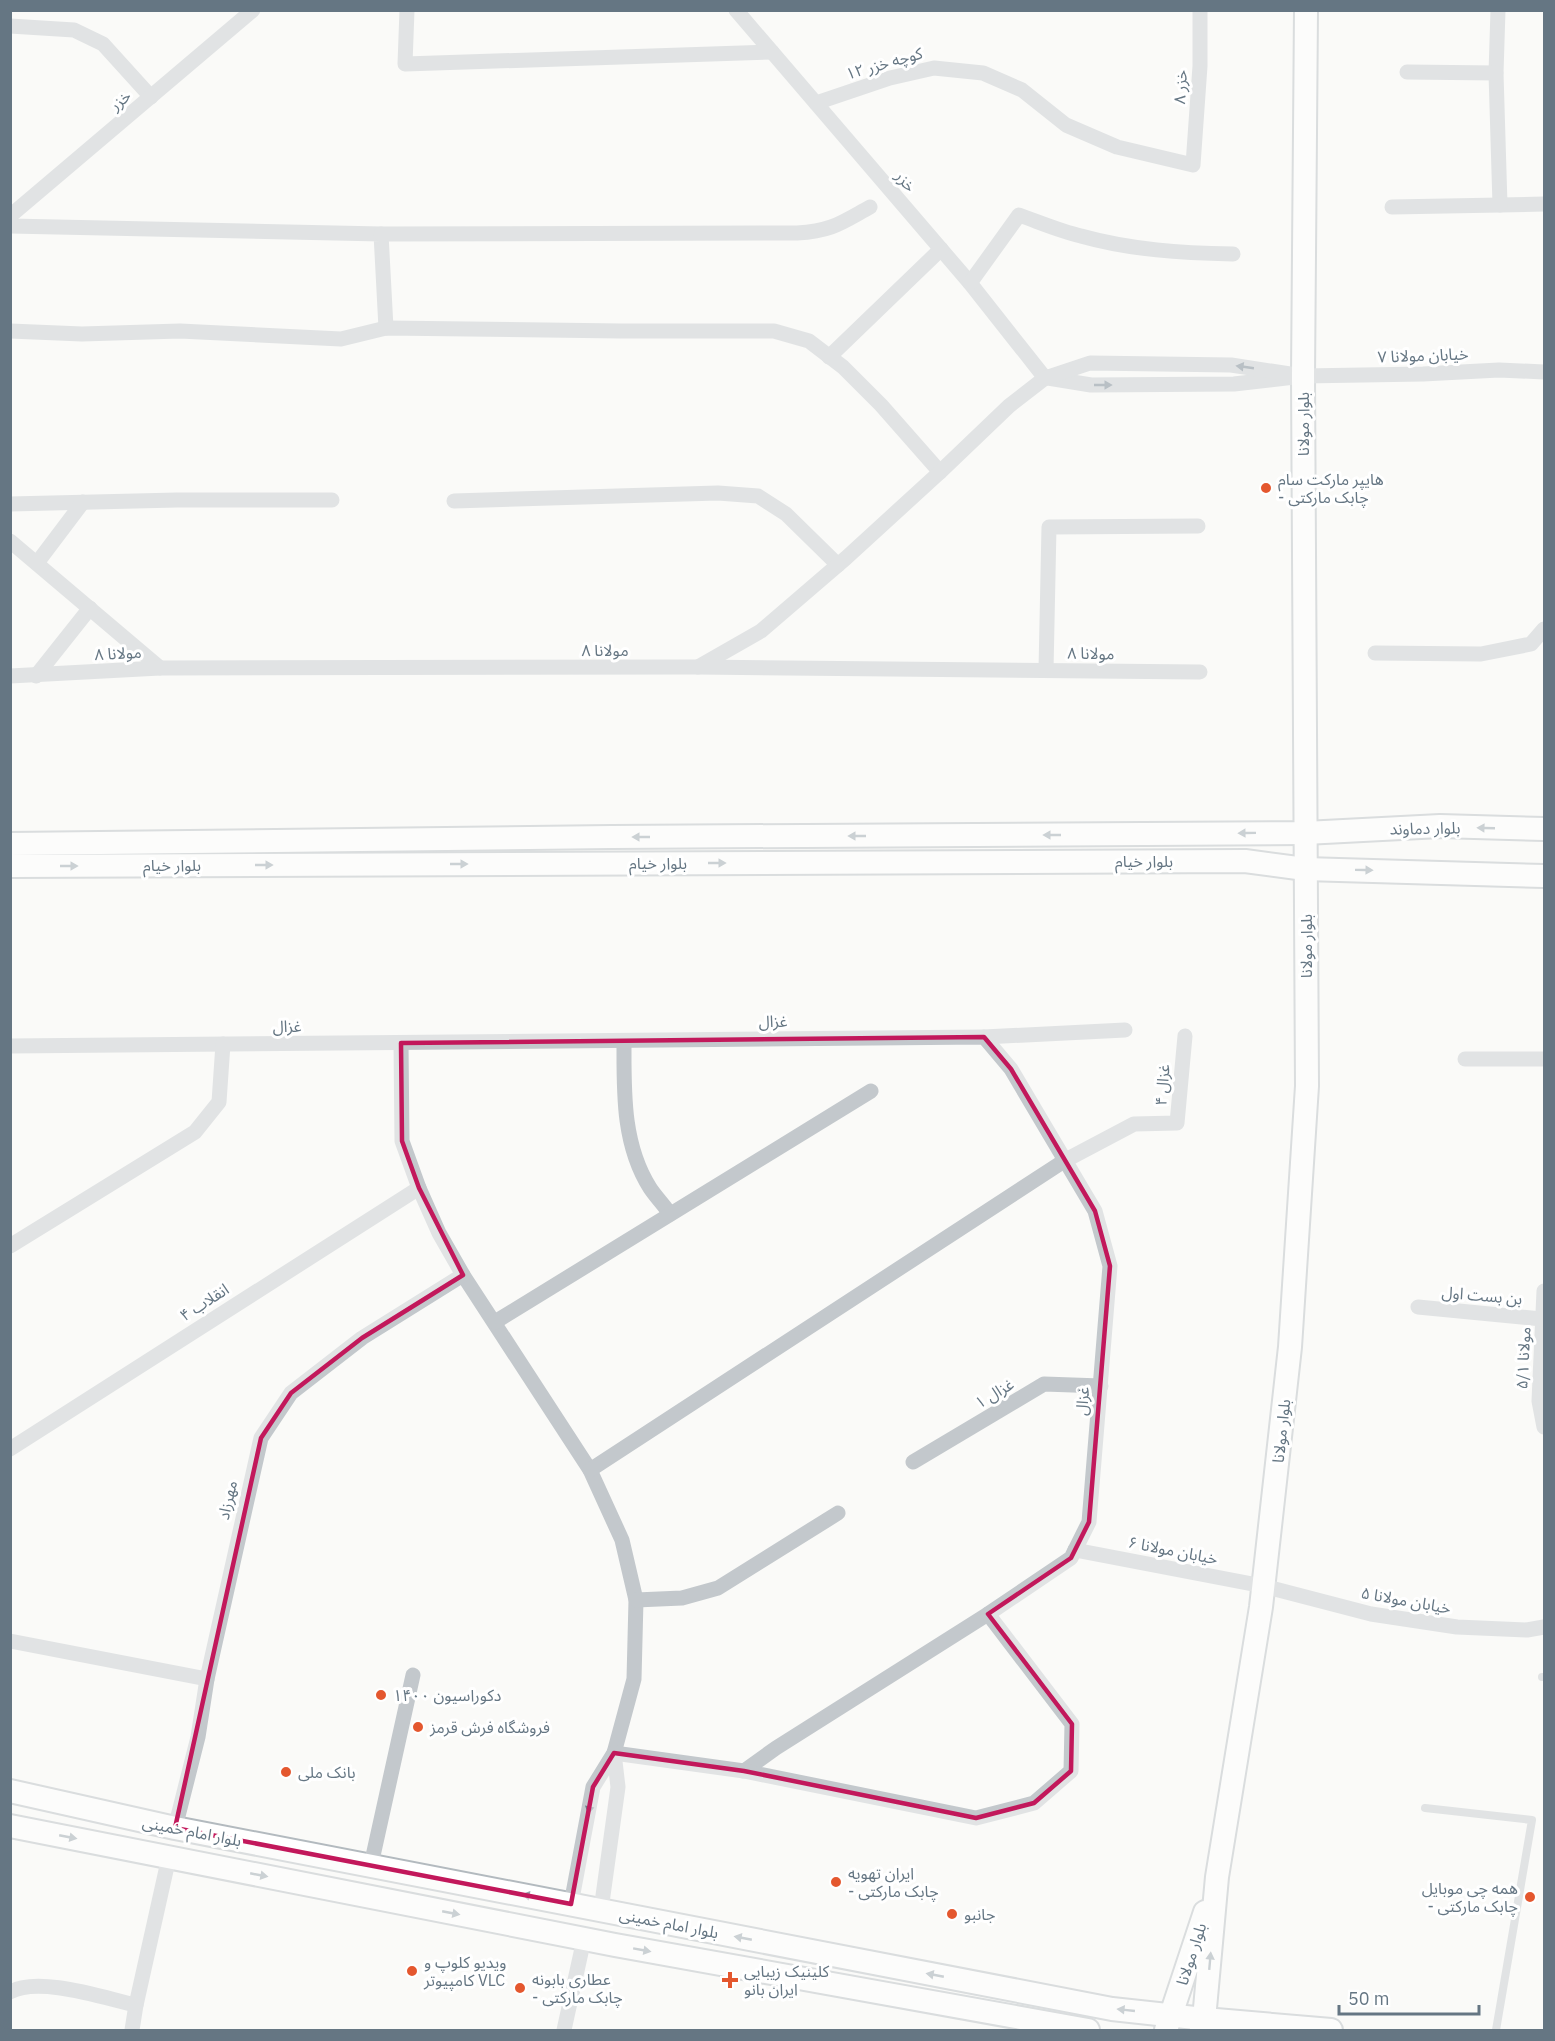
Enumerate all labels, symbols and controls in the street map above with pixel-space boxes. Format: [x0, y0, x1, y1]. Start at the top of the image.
street label: کوچه خزر ۱۲ [843, 42, 925, 84]
street label: خزر ۸ [1169, 69, 1191, 105]
street label: خزر [105, 85, 135, 115]
street label: خزر [891, 166, 921, 196]
street label: خیابان مولانا ۷ [1377, 343, 1469, 367]
one-way arrow [1235, 363, 1254, 372]
one-way arrow [1093, 380, 1112, 390]
street label: بلوار مولانا [1293, 392, 1313, 456]
place label: هایپر مارکت سام - چابک مارکتی [1278, 469, 1384, 508]
marker: هایپر مارکت سام - چابک مارکتی [1259, 481, 1273, 495]
street label: مولانا ۸ [581, 640, 629, 660]
street label: مولانا ۸ [94, 642, 142, 664]
street label: مولانا ۸ [1067, 643, 1115, 663]
street label: بلوار دماوند [1389, 817, 1461, 839]
one-way arrow [1477, 823, 1496, 832]
one-way arrow [1237, 829, 1256, 838]
one-way arrow [1042, 830, 1061, 840]
one-way arrow [847, 831, 866, 841]
one-way arrow [631, 832, 650, 842]
street label: بلوار خیام [1115, 851, 1173, 874]
street label: بلوار خیام [629, 853, 687, 876]
street label: بلوار خیام [143, 855, 201, 878]
one-way arrow [707, 858, 726, 868]
one-way arrow [449, 859, 468, 869]
one-way arrow [254, 860, 273, 870]
one-way arrow [59, 861, 78, 871]
one-way arrow [1354, 865, 1373, 875]
street label: بلوار مولانا [1296, 914, 1316, 978]
street label: غزال [758, 1011, 788, 1032]
street label: غزال [272, 1016, 302, 1037]
street label: غزال ۴ [1150, 1063, 1175, 1107]
street label: انقلاب ۴ [176, 1279, 232, 1325]
street label: بن بست اول [1441, 1282, 1523, 1309]
street label: مولانا ۵/۱ [1511, 1326, 1535, 1390]
street label: غزال ۱ [971, 1374, 1018, 1413]
street label: غزال [1071, 1386, 1094, 1416]
street label: بلوار مولانا [1268, 1398, 1294, 1464]
street label: مهرزاد [213, 1478, 241, 1522]
street label: خیابان مولانا ۶ [1126, 1532, 1220, 1568]
street label: خیابان مولانا ۵ [1360, 1582, 1452, 1618]
place label: دکوراسیون ۱۴۰۰ [393, 1685, 501, 1705]
marker: دکوراسیون ۱۴۰۰ [374, 1688, 388, 1702]
place label: فروشگاه فرش قرمز [429, 1717, 550, 1737]
marker: فروشگاه فرش قرمز [411, 1720, 425, 1734]
place label: بانک ملی [298, 1762, 356, 1782]
marker: بانک ملی [279, 1765, 293, 1779]
one-way arrow [585, 1795, 594, 1814]
street label: بلوار امام خمینی [140, 1812, 243, 1853]
one-way arrow [59, 1833, 78, 1842]
place label: ایران تهویه - چابک مارکتی [848, 1863, 939, 1902]
one-way arrow [250, 1871, 269, 1880]
marker: ایران تهویه - چابک مارکتی [829, 1875, 843, 1889]
place label: همه چی موبایل - چابک مارکتی [1422, 1878, 1518, 1917]
marker: همه چی موبایل - چابک مارکتی [1523, 1890, 1537, 1904]
one-way arrow [522, 1891, 541, 1900]
street label: بلوار امام خمینی [617, 1904, 720, 1945]
place label: جانبو [964, 1904, 995, 1924]
marker: جانبو [945, 1907, 959, 1921]
one-way arrow [441, 1909, 460, 1918]
street label: بلوار مولانا [1172, 1920, 1210, 1988]
one-way arrow [734, 1933, 753, 1942]
one-way arrow [633, 1946, 652, 1955]
place label: ویدیو کلوپ و کامپیوتر VLC [423, 1952, 506, 1991]
one-way arrow [1205, 1952, 1214, 1971]
place label: کلینیک زیبایی ایران بانو [744, 1961, 829, 1999]
marker: ویدیو کلوپ و کامپیوتر VLC [405, 1964, 419, 1978]
place label: عطاری بابونه - چابک مارکتی [532, 1969, 623, 2008]
one-way arrow [925, 1970, 944, 1979]
marker: کلینیک زیبایی ایران بانو [721, 1971, 739, 1989]
scale bar [1339, 1978, 1478, 2016]
marker: عطاری بابونه - چابک مارکتی [513, 1981, 527, 1995]
text: 50 m [1348, 1987, 1390, 2010]
one-way arrow [1117, 2005, 1136, 2015]

